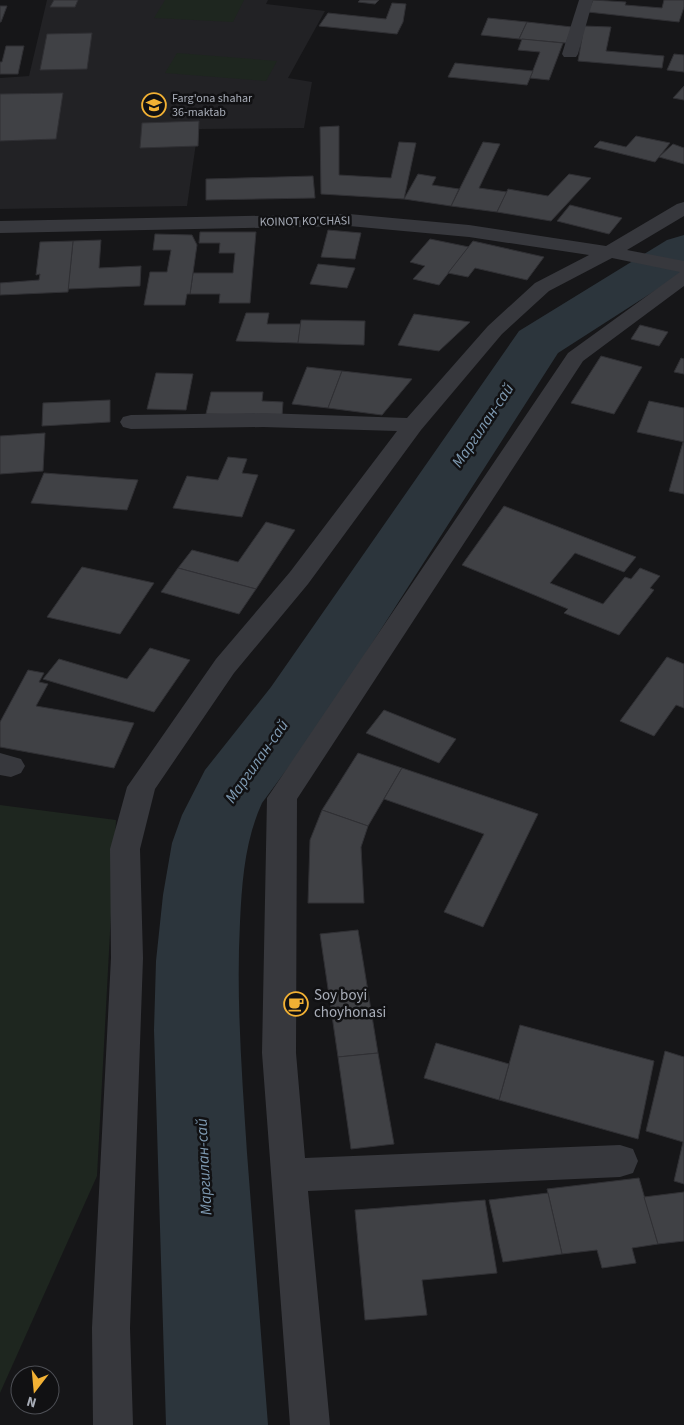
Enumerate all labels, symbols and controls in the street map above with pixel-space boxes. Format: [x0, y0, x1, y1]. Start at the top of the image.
place label: Farg'ona shahar 36-maktab [172, 90, 253, 121]
school or university icon: Farg'ona shahar 36-maktab [141, 92, 167, 118]
street label: KOINOT KO'CHASI [260, 212, 350, 231]
water label: Маргилан-сай [447, 379, 519, 472]
water label: Маргилан-сай [220, 716, 294, 808]
place label: Soy boyi choyhonasi [314, 985, 386, 1023]
cafe icon: Soy boyi choyhonasi [283, 991, 309, 1017]
water label: Маргилан-сай [190, 1118, 218, 1216]
north arrow [10, 1365, 60, 1415]
text: N [24, 1391, 39, 1412]

